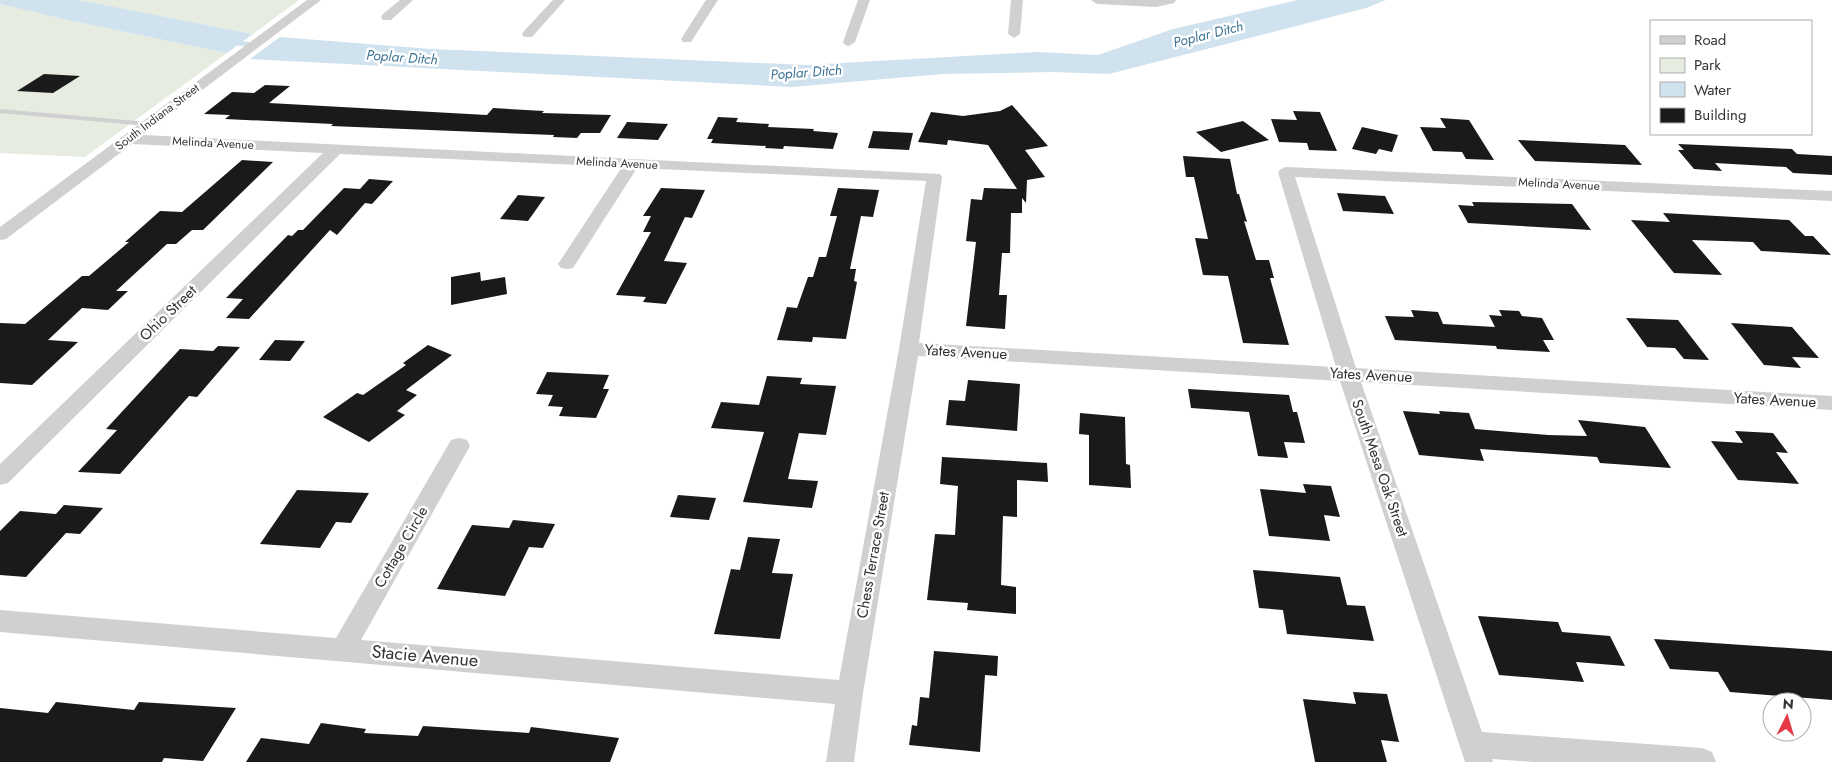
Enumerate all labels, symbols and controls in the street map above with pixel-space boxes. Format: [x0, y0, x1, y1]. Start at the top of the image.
water label: Poplar Ditch [1171, 16, 1245, 52]
legend [1650, 20, 1812, 135]
text: Road [1694, 29, 1726, 51]
water label: Poplar Ditch [366, 45, 438, 69]
text: Park [1694, 54, 1721, 76]
water label: Poplar Ditch [770, 60, 842, 84]
street label: South Indiana Street [111, 79, 203, 155]
text: Water [1694, 79, 1732, 101]
text: Building [1694, 104, 1746, 126]
street label: Melinda Avenue [172, 132, 254, 154]
street label: Melinda Avenue [576, 152, 658, 174]
street label: Melinda Avenue [1518, 173, 1600, 195]
street label: Ohio Street [134, 280, 202, 346]
street label: Yates Avenue [924, 339, 1008, 365]
street label: Yates Avenue [1329, 362, 1413, 388]
street label: Yates Avenue [1733, 387, 1817, 413]
street label: South Mesa Oak Street [1346, 396, 1414, 540]
street label: Chess Terrace Street [851, 489, 895, 620]
street label: Cottage Circle [369, 502, 433, 592]
street label: Stacie Avenue [371, 638, 479, 674]
north arrow [1762, 692, 1812, 742]
text: N [1782, 694, 1795, 714]

